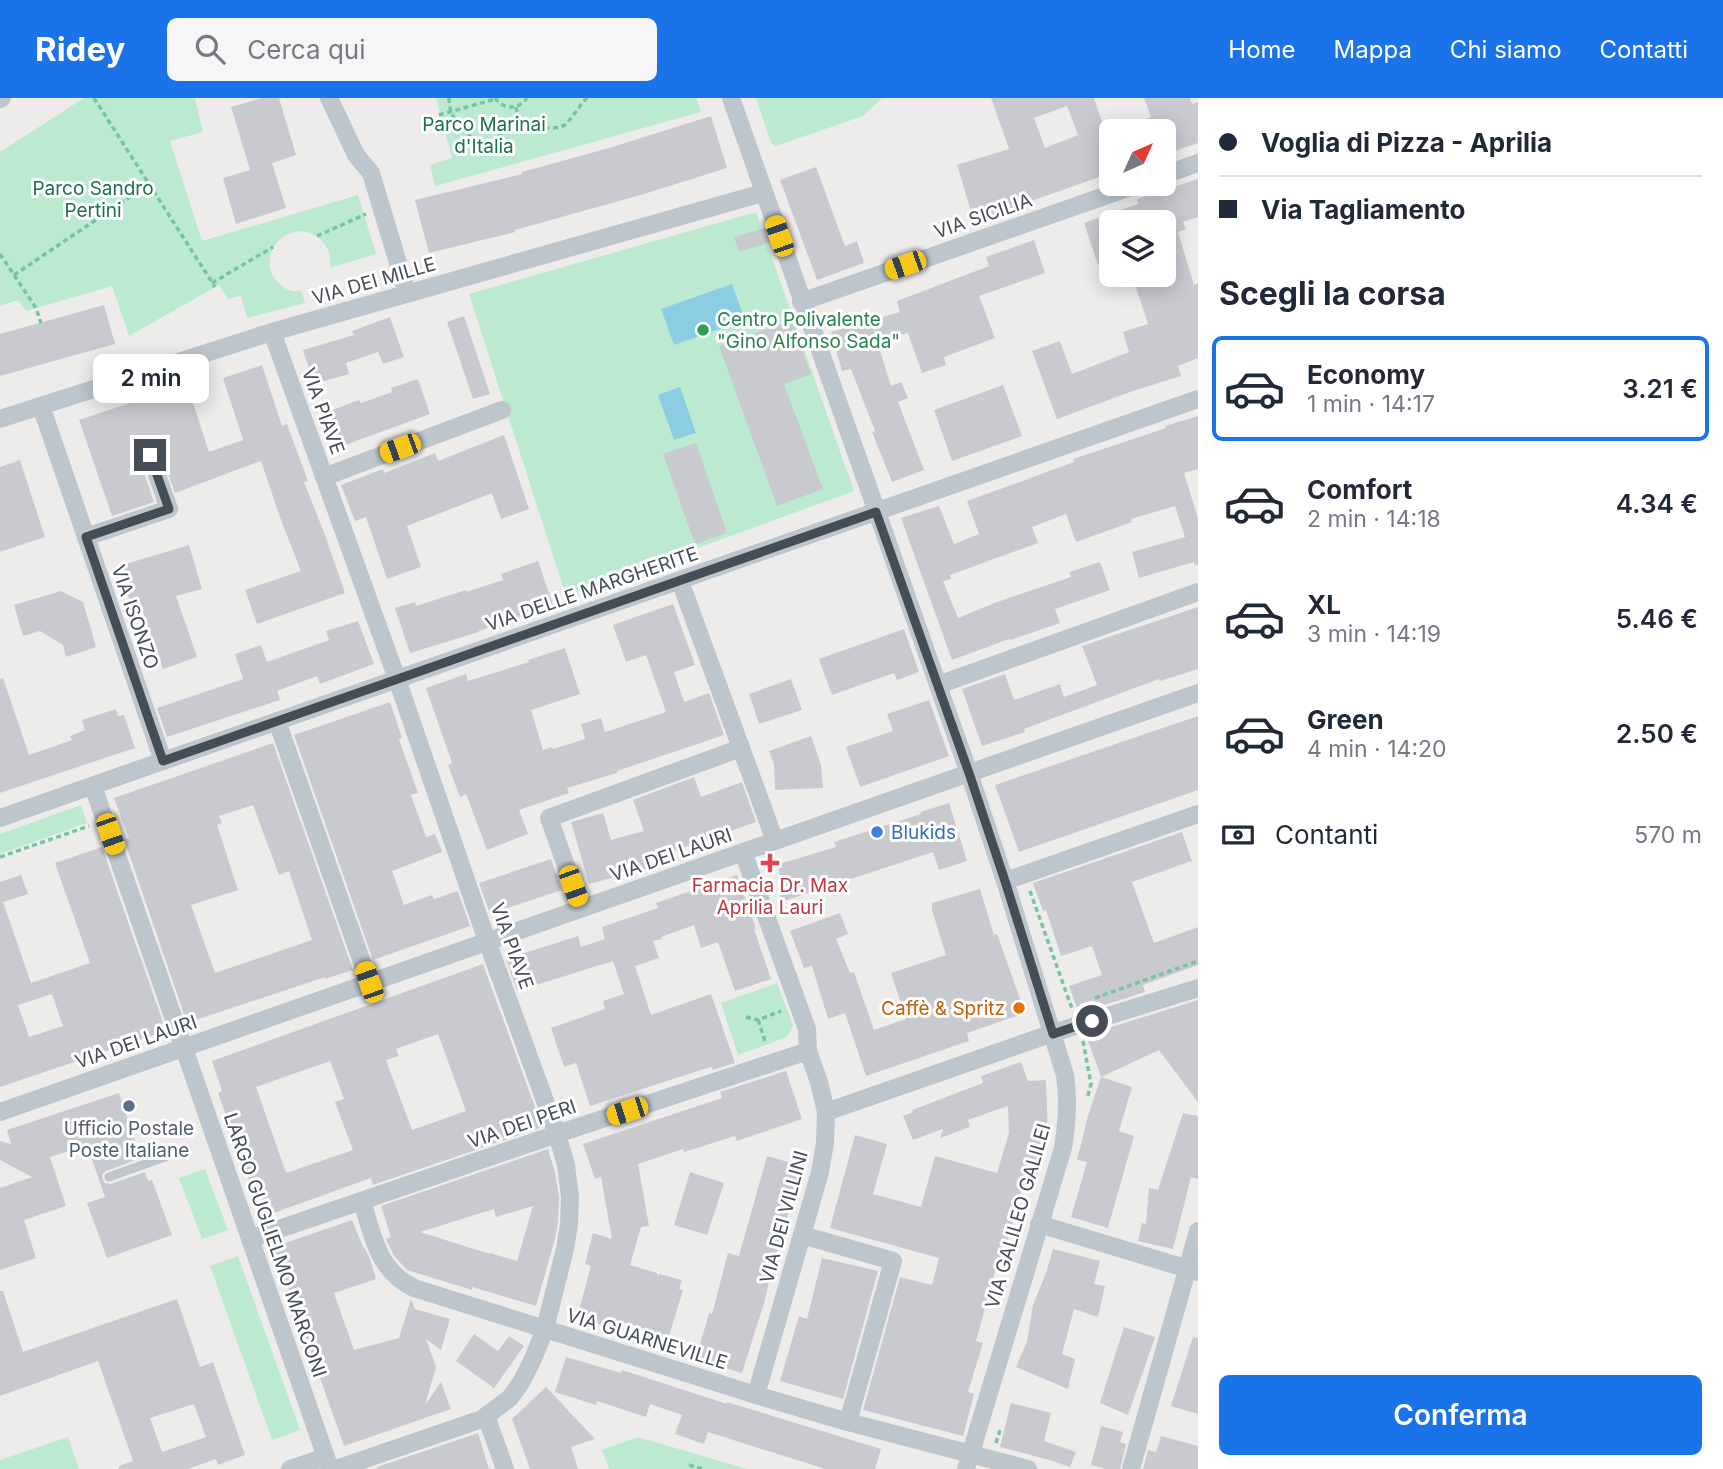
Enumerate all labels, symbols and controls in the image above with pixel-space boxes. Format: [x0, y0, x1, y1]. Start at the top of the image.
search box [167, 18, 657, 81]
text: Ridey [35, 29, 125, 69]
icon: search [191, 30, 229, 68]
text: Cerca qui [247, 34, 365, 65]
text: Home [1228, 35, 1296, 64]
text: Mappa [1334, 35, 1412, 64]
text: Chi siamo [1450, 35, 1562, 64]
text: Contatti [1600, 35, 1688, 64]
park label: Parco Marinai d'Italia [422, 113, 546, 158]
north arrow [1099, 119, 1176, 196]
map controls [1099, 119, 1176, 287]
text: Voglia di Pizza - Aprilia [1261, 127, 1552, 158]
park label: Parco Sandro Pertini [32, 177, 154, 222]
street label: VIA SICILIA [931, 189, 1035, 243]
text: Via Tagliamento [1261, 194, 1465, 225]
button: layers [1099, 210, 1176, 287]
car [763, 213, 796, 259]
car [882, 248, 929, 282]
street label: VIA DEI MILLE [310, 252, 438, 310]
text: Scegli la corsa [1219, 274, 1446, 313]
place label: Centro Polivalente "Gino Alfonso Sada" [717, 308, 900, 353]
marker: Centro Polivalente "Gino Alfonso Sada" [695, 322, 711, 338]
callout: 2 min [92, 354, 208, 402]
icon: car [1223, 357, 1286, 420]
text: Economy [1307, 359, 1425, 390]
text: 2 min [121, 364, 181, 392]
street label: VIA PIAVE [297, 365, 349, 457]
text: 3.21 € [1622, 373, 1698, 404]
text: 1 min · 14:17 [1307, 390, 1435, 418]
car [377, 431, 424, 465]
route end [134, 439, 166, 471]
icon: car [1223, 472, 1286, 535]
text: Comfort [1307, 474, 1412, 505]
text: 4.34 € [1616, 488, 1698, 519]
text: 2 min · 14:18 [1307, 505, 1441, 533]
street label: VIA DELLE MARGHERITE [483, 542, 701, 636]
street label: VIA ISONZO [106, 562, 164, 672]
icon: car [1223, 587, 1286, 650]
text: XL [1307, 589, 1341, 620]
text: 5.46 € [1616, 603, 1698, 634]
text: 3 min · 14:19 [1307, 620, 1441, 648]
icon: car [1223, 702, 1286, 765]
text: Green [1307, 704, 1384, 735]
text: 2.50 € [1616, 718, 1698, 749]
text: 4 min · 14:20 [1307, 735, 1447, 763]
car [94, 811, 127, 857]
icon: cash [1219, 816, 1257, 854]
text: Contanti [1275, 819, 1378, 850]
place label: Blukids [891, 821, 956, 844]
text: 570 m [1634, 821, 1702, 849]
street label: VIA DEI LAURI [607, 823, 735, 887]
marker: Blukids [869, 824, 885, 840]
marker: Farmacia Dr. Max Aprilia Lauri [762, 855, 778, 871]
car [556, 863, 591, 909]
place label: Farmacia Dr. Max Aprilia Lauri [692, 874, 848, 919]
street label: VIA PIAVE [486, 900, 538, 992]
car [353, 959, 386, 1005]
place label: Caffè & Spritz [881, 997, 1005, 1020]
marker: Caffè & Spritz [1011, 1000, 1027, 1016]
route start [1076, 1005, 1108, 1037]
street label: VIA DEI LAURI [72, 1010, 200, 1074]
street label: VIA DEI PERI [465, 1095, 579, 1153]
car [604, 1095, 651, 1127]
marker: Ufficio Postale Poste Italiane [121, 1098, 137, 1114]
street label: LARGO GUGLIELMO MARCONI [219, 1110, 331, 1380]
place label: Ufficio Postale Poste Italiane [64, 1117, 194, 1162]
street label: VIA GALILEO GALILEI [981, 1121, 1055, 1311]
street label: VIA DEI VILLINI [755, 1148, 813, 1286]
street label: VIA GUARNEVILLE [564, 1304, 730, 1374]
button: Conferma [1219, 1375, 1702, 1455]

